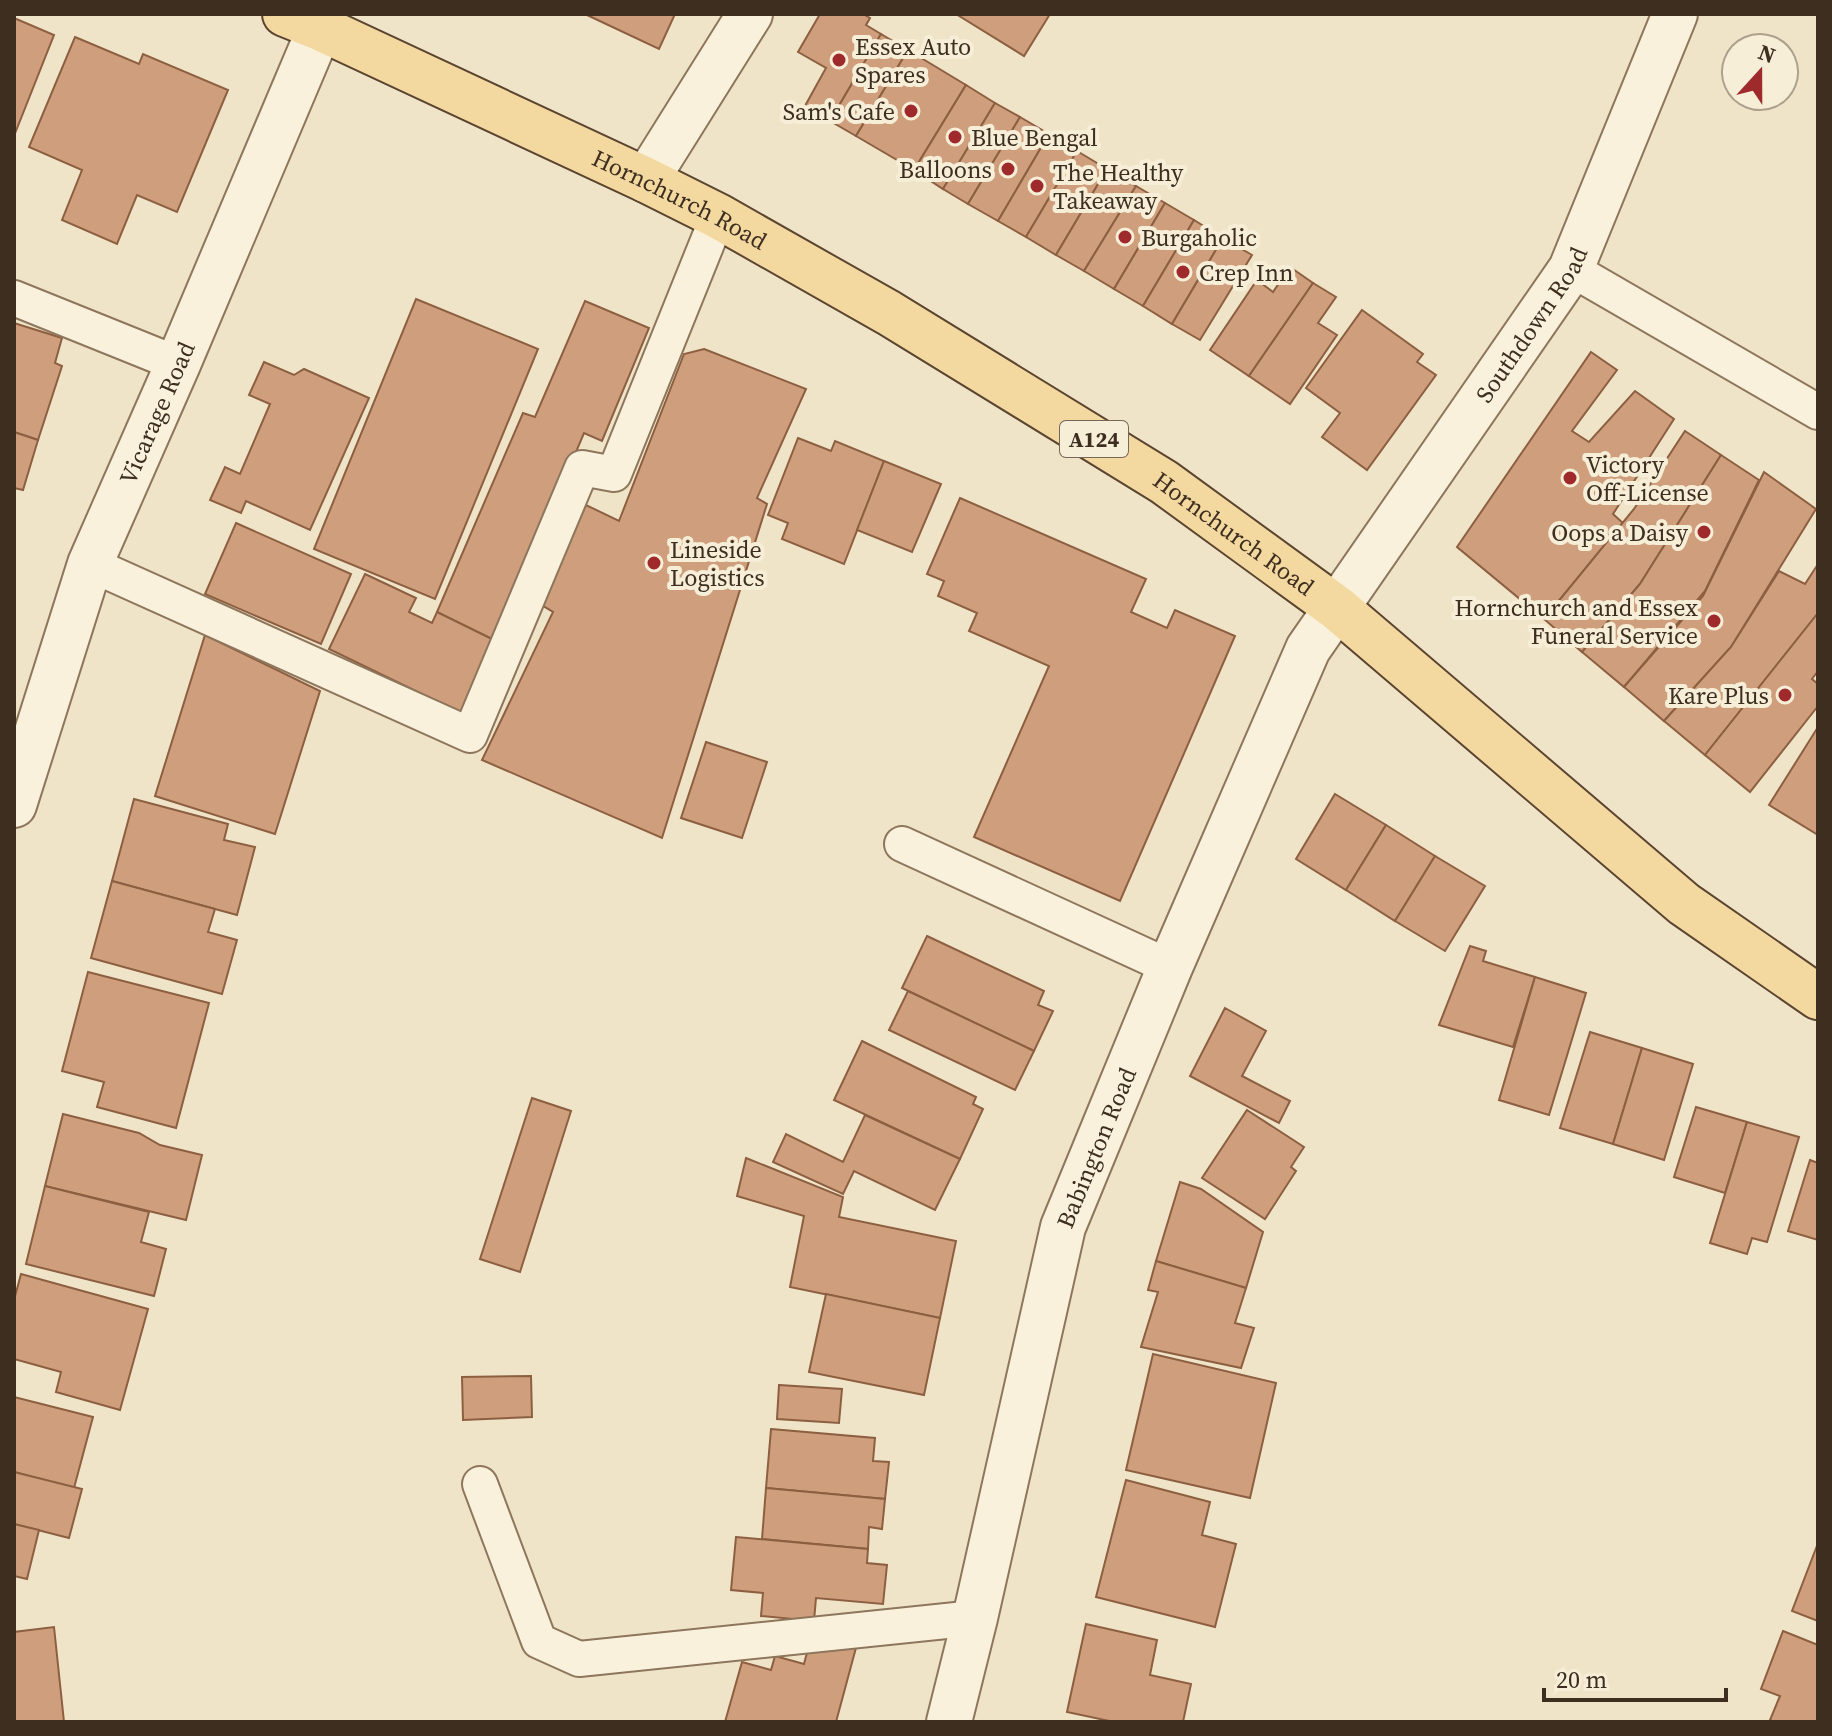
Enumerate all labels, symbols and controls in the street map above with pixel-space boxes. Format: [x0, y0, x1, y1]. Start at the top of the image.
place label: Essex Auto Spares [855, 30, 971, 91]
north arrow [1720, 32, 1800, 112]
text: N [1754, 36, 1780, 70]
marker: Essex Auto Spares [830, 51, 848, 69]
place label: Sam's Cafe [783, 95, 895, 128]
marker: Sam's Cafe [902, 102, 920, 120]
place label: Blue Bengal [971, 121, 1098, 154]
marker: Blue Bengal [946, 128, 964, 146]
street label: Hornchurch Road [587, 141, 774, 257]
place label: Balloons [899, 153, 992, 186]
place label: The Healthy Takeaway [1053, 156, 1184, 217]
marker: Balloons [999, 160, 1017, 178]
marker: The Healthy Takeaway [1028, 177, 1046, 195]
place label: Burgaholic [1141, 221, 1257, 254]
marker: Burgaholic [1116, 228, 1134, 246]
street label: Southdown Road [1467, 241, 1595, 409]
place label: Crep Inn [1199, 256, 1294, 289]
marker: Crep Inn [1174, 263, 1192, 281]
street label: Vicarage Road [111, 336, 202, 489]
road number: A124 [1060, 421, 1128, 457]
place label: Victory Off-License [1586, 448, 1709, 509]
street label: Hornchurch Road [1147, 463, 1322, 603]
marker: Victory Off-License [1561, 469, 1579, 487]
place label: Oops a Daisy [1551, 516, 1689, 549]
marker: Oops a Daisy [1695, 523, 1713, 541]
place label: Lineside Logistics [670, 533, 765, 594]
marker: Lineside Logistics [645, 554, 663, 572]
place label: Hornchurch and Essex Funeral Service [1455, 591, 1698, 652]
marker: Hornchurch and Essex Funeral Service [1705, 612, 1723, 630]
place label: Kare Plus [1668, 679, 1769, 712]
marker: Kare Plus [1776, 686, 1794, 704]
street label: Babington Road [1048, 1062, 1144, 1233]
scale bar [1544, 1652, 1726, 1702]
text: 20 m [1556, 1663, 1607, 1696]

